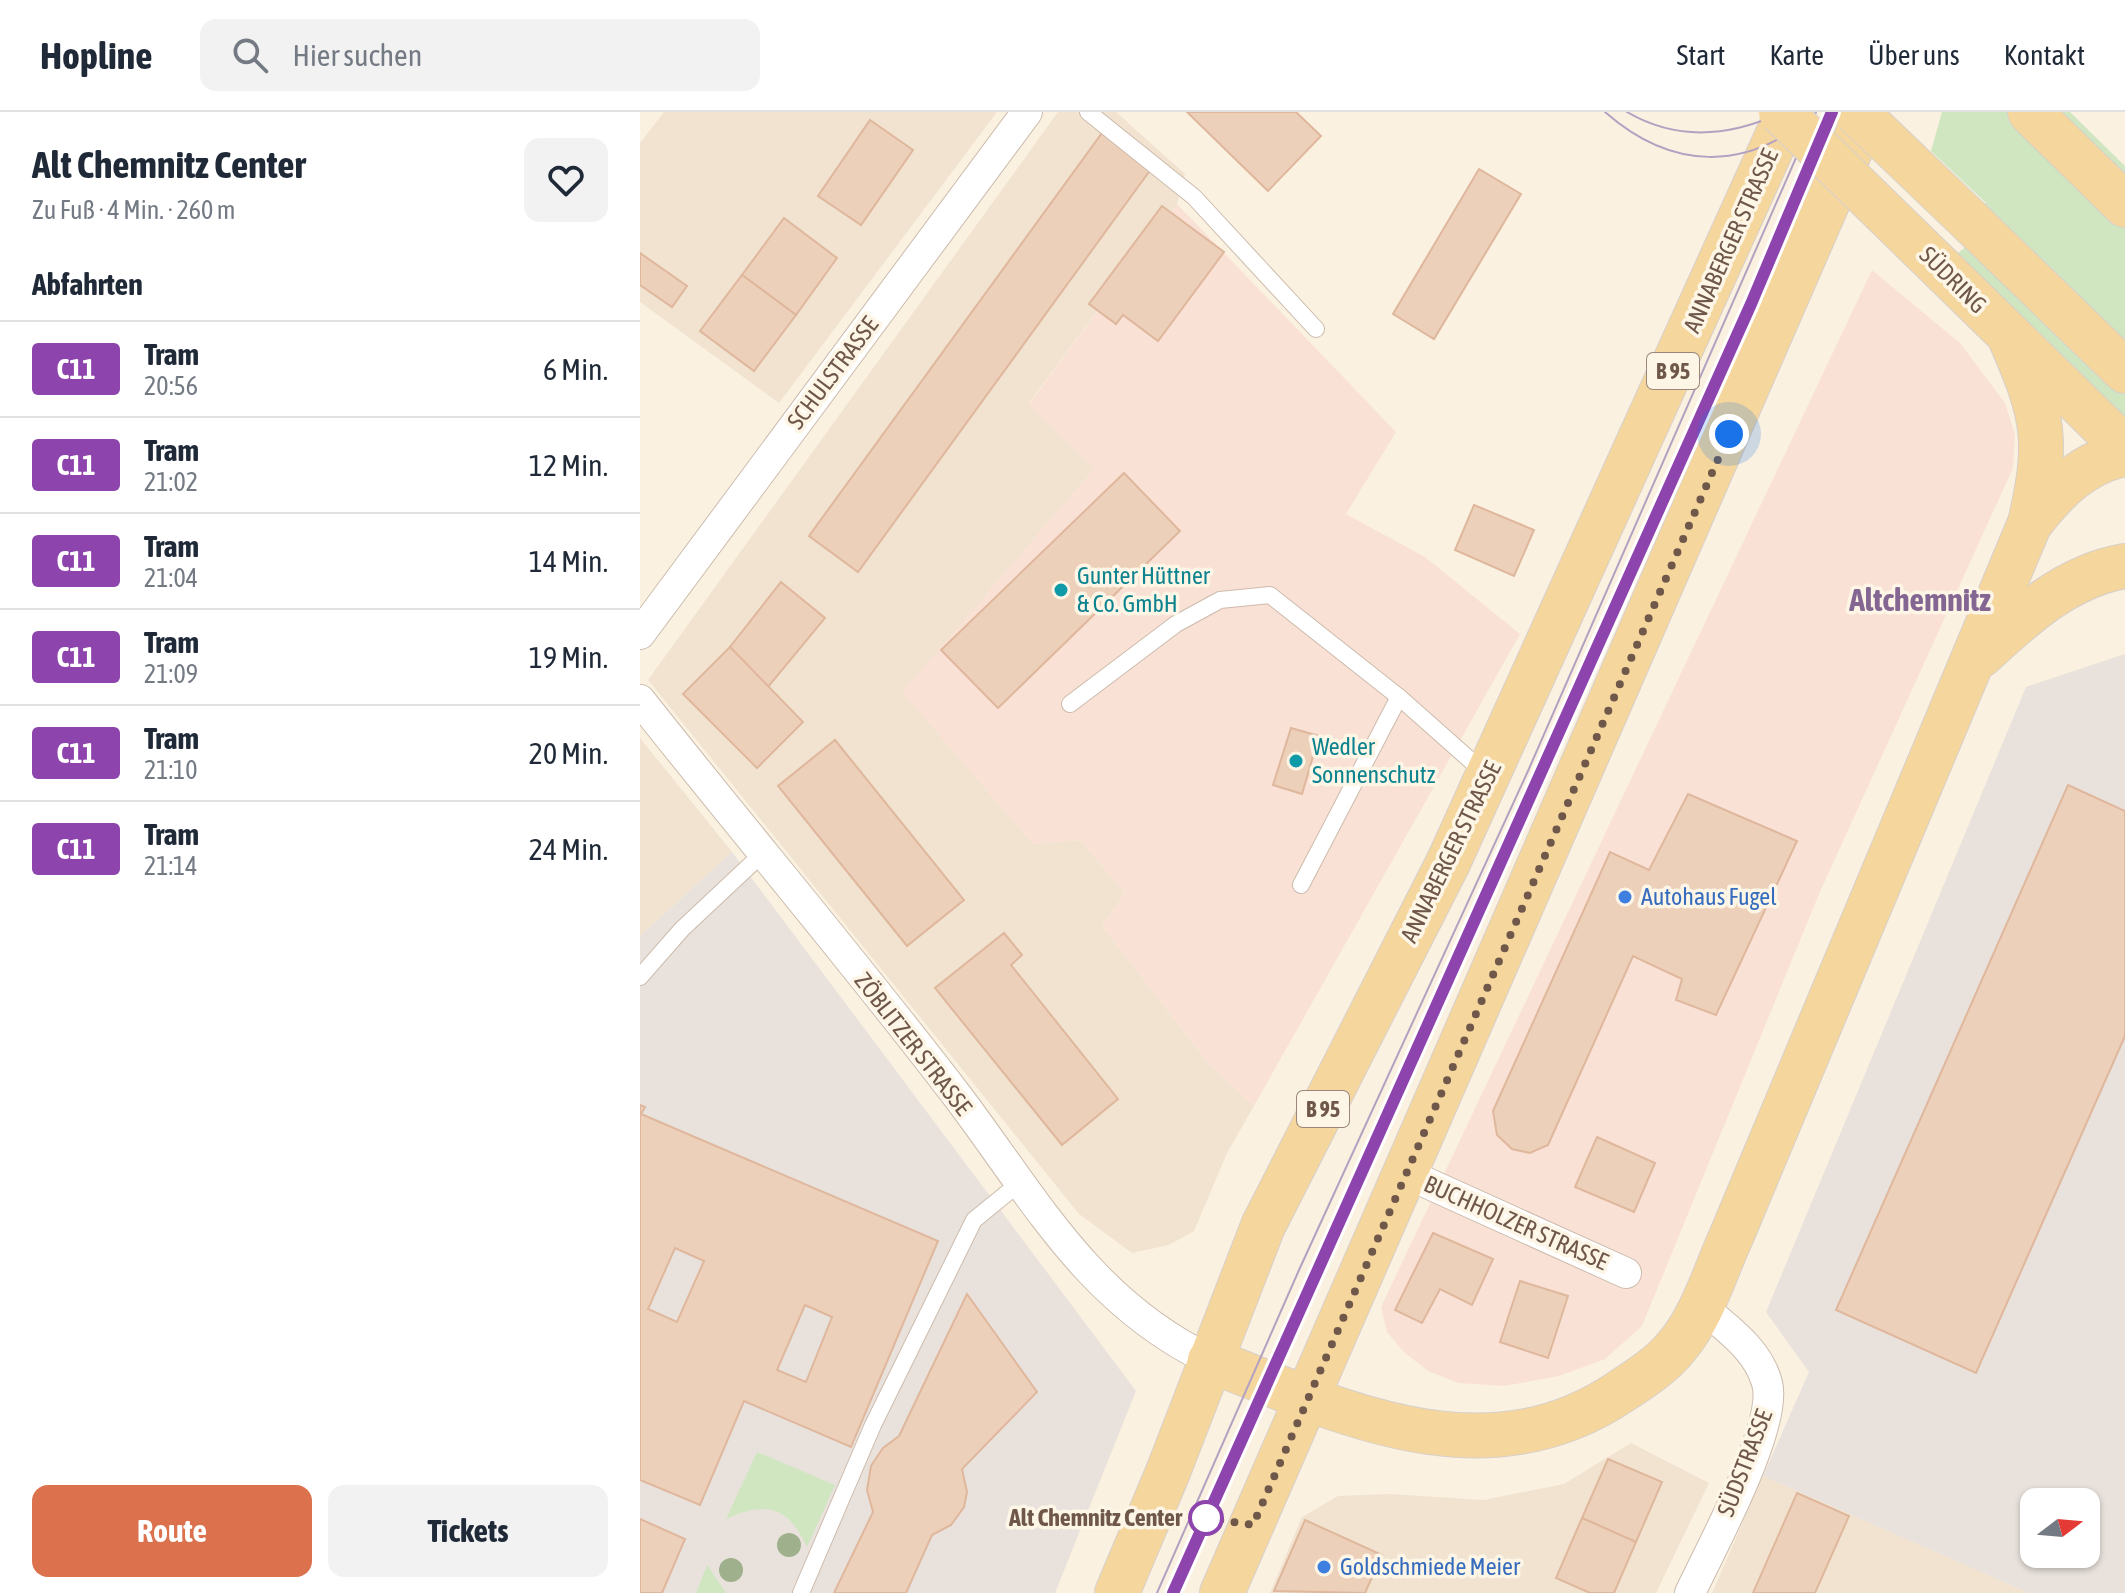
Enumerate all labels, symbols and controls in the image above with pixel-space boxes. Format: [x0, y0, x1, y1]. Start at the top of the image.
search box [200, 19, 760, 91]
icon: search [228, 33, 272, 77]
text: Hopline [40, 34, 152, 77]
text: Hier suchen [292, 38, 422, 72]
text: Start [1676, 39, 1725, 71]
text: Karte [1769, 39, 1824, 71]
text: Über uns [1868, 39, 1960, 71]
text: Kontakt [2004, 39, 2085, 71]
button: heart [524, 138, 608, 222]
text: Alt Chemnitz Center [32, 143, 306, 186]
street label: ANNABERGER STRASSE [1678, 145, 1783, 337]
text: Zu Fuß · 4 Min. · 260 m [32, 195, 236, 225]
street label: SÜDRING [1915, 241, 1992, 318]
text: Abfahrten [32, 267, 143, 301]
street label: SCHULSTRASSE [782, 311, 883, 434]
text: Tram [144, 337, 199, 371]
text: 6 Min. [543, 352, 608, 386]
text: C11 [57, 353, 95, 385]
road number: B 95 [1647, 353, 1699, 389]
text: 20:56 [144, 371, 198, 401]
your location [1709, 414, 1749, 454]
text: Tram [144, 433, 199, 467]
text: 12 Min. [529, 448, 608, 482]
text: C11 [57, 449, 95, 481]
text: 21:02 [144, 467, 198, 497]
text: Tram [144, 529, 199, 563]
text: 14 Min. [529, 544, 608, 578]
text: C11 [57, 545, 95, 577]
place label: Gunter Hüttner & Co. GmbH [1077, 562, 1211, 617]
text: 21:04 [144, 563, 198, 593]
marker: Gunter Hüttner & Co. GmbH [1052, 581, 1070, 599]
district label: Altchemnitz [1848, 581, 1991, 618]
text: Tram [144, 625, 199, 659]
text: 19 Min. [529, 640, 608, 674]
text: C11 [57, 641, 95, 673]
text: 21:09 [144, 659, 198, 689]
text: Tram [144, 721, 199, 755]
place label: Wedler Sonnenschutz [1312, 733, 1436, 788]
text: 20 Min. [529, 736, 608, 770]
text: C11 [57, 737, 95, 769]
marker: Wedler Sonnenschutz [1287, 752, 1305, 770]
text: 21:10 [144, 755, 198, 785]
street label: ANNABERGER STRASSE [1395, 757, 1506, 947]
text: Tram [144, 817, 199, 851]
text: 24 Min. [529, 832, 608, 866]
text: C11 [57, 833, 95, 865]
text: 21:14 [144, 851, 198, 881]
place label: Autohaus Fugel [1641, 883, 1777, 910]
marker: Autohaus Fugel [1616, 888, 1634, 906]
street label: ZÖBLITZER STRASSE [849, 967, 977, 1120]
road number: B 95 [1297, 1091, 1349, 1127]
street label: BUCHHOLZER STRASSE [1420, 1170, 1612, 1275]
street label: SÜDSTRASSE [1712, 1405, 1777, 1520]
button: Route [32, 1485, 312, 1577]
button: Tickets [328, 1485, 608, 1577]
north arrow [2020, 1488, 2100, 1568]
map controls [2020, 1488, 2100, 1568]
marker: Alt Chemnitz Center [1189, 1501, 1223, 1535]
place label: Alt Chemnitz Center [1008, 1504, 1183, 1531]
place label: Goldschmiede Meier [1340, 1553, 1521, 1580]
marker: Goldschmiede Meier [1315, 1558, 1333, 1576]

